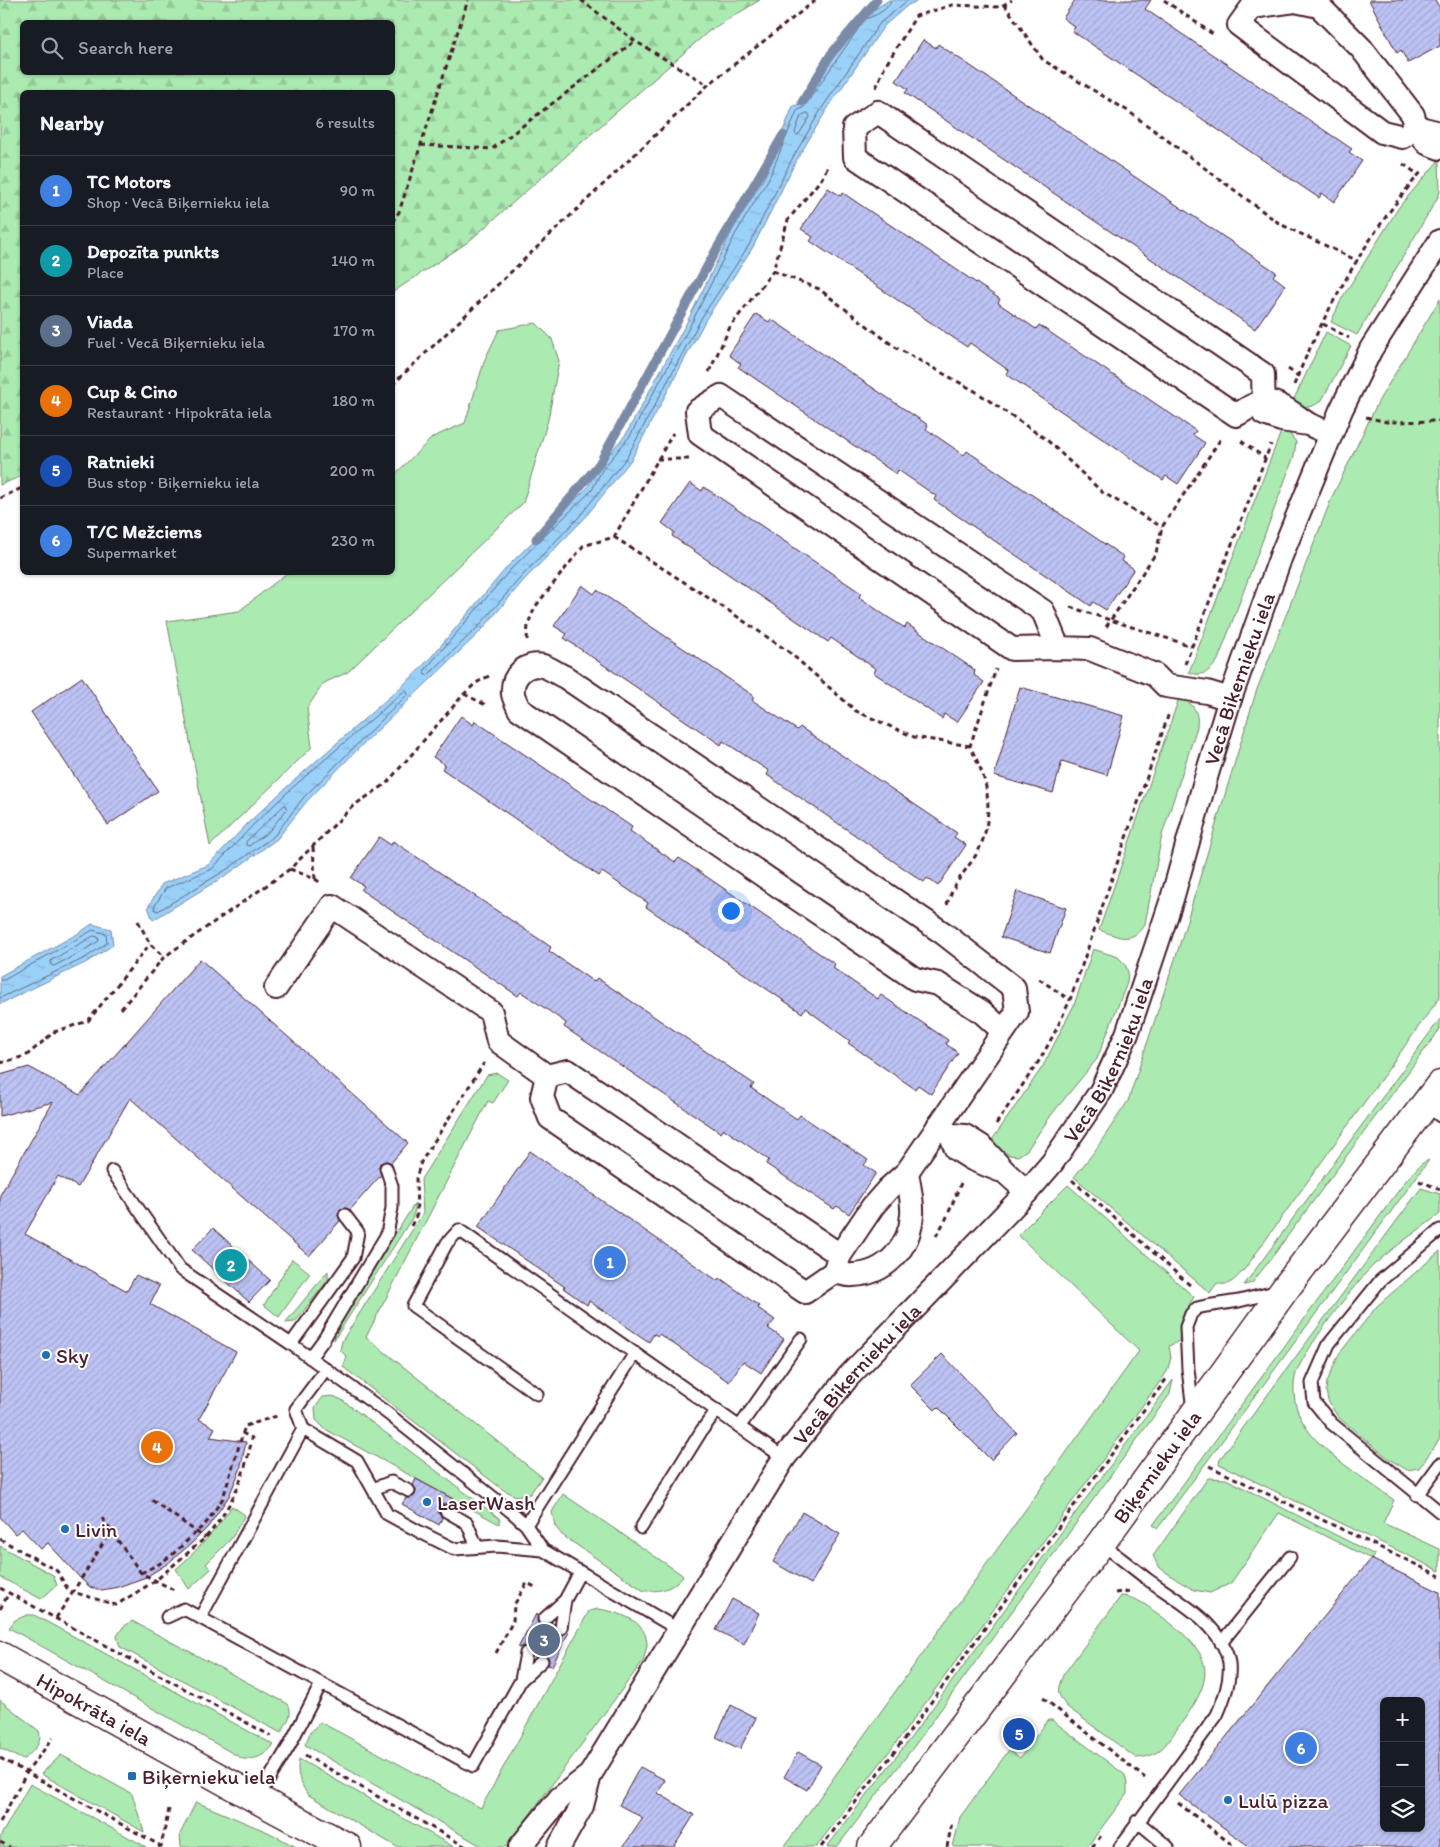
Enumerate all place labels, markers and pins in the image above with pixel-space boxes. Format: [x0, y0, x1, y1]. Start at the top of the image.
pin: 1 [594, 1243, 626, 1281]
pin: 2 [215, 1246, 247, 1284]
place label: Sky [56, 1343, 89, 1368]
marker: Sky [40, 1349, 52, 1361]
pin: 4 [141, 1428, 173, 1466]
place label: LaserWash [437, 1490, 536, 1515]
marker: LaserWash [421, 1496, 433, 1508]
place label: Livin [75, 1517, 117, 1542]
marker: Livin [59, 1523, 71, 1535]
pin: 3 [528, 1621, 560, 1659]
pin: 5 [1003, 1715, 1035, 1753]
pin: 6 [1285, 1729, 1317, 1767]
place label: Biķernieku iela [142, 1764, 275, 1789]
marker: Biķernieku iela [126, 1770, 138, 1782]
place label: Lulū pizza [1238, 1788, 1329, 1813]
marker: Lulū pizza [1222, 1794, 1234, 1806]

